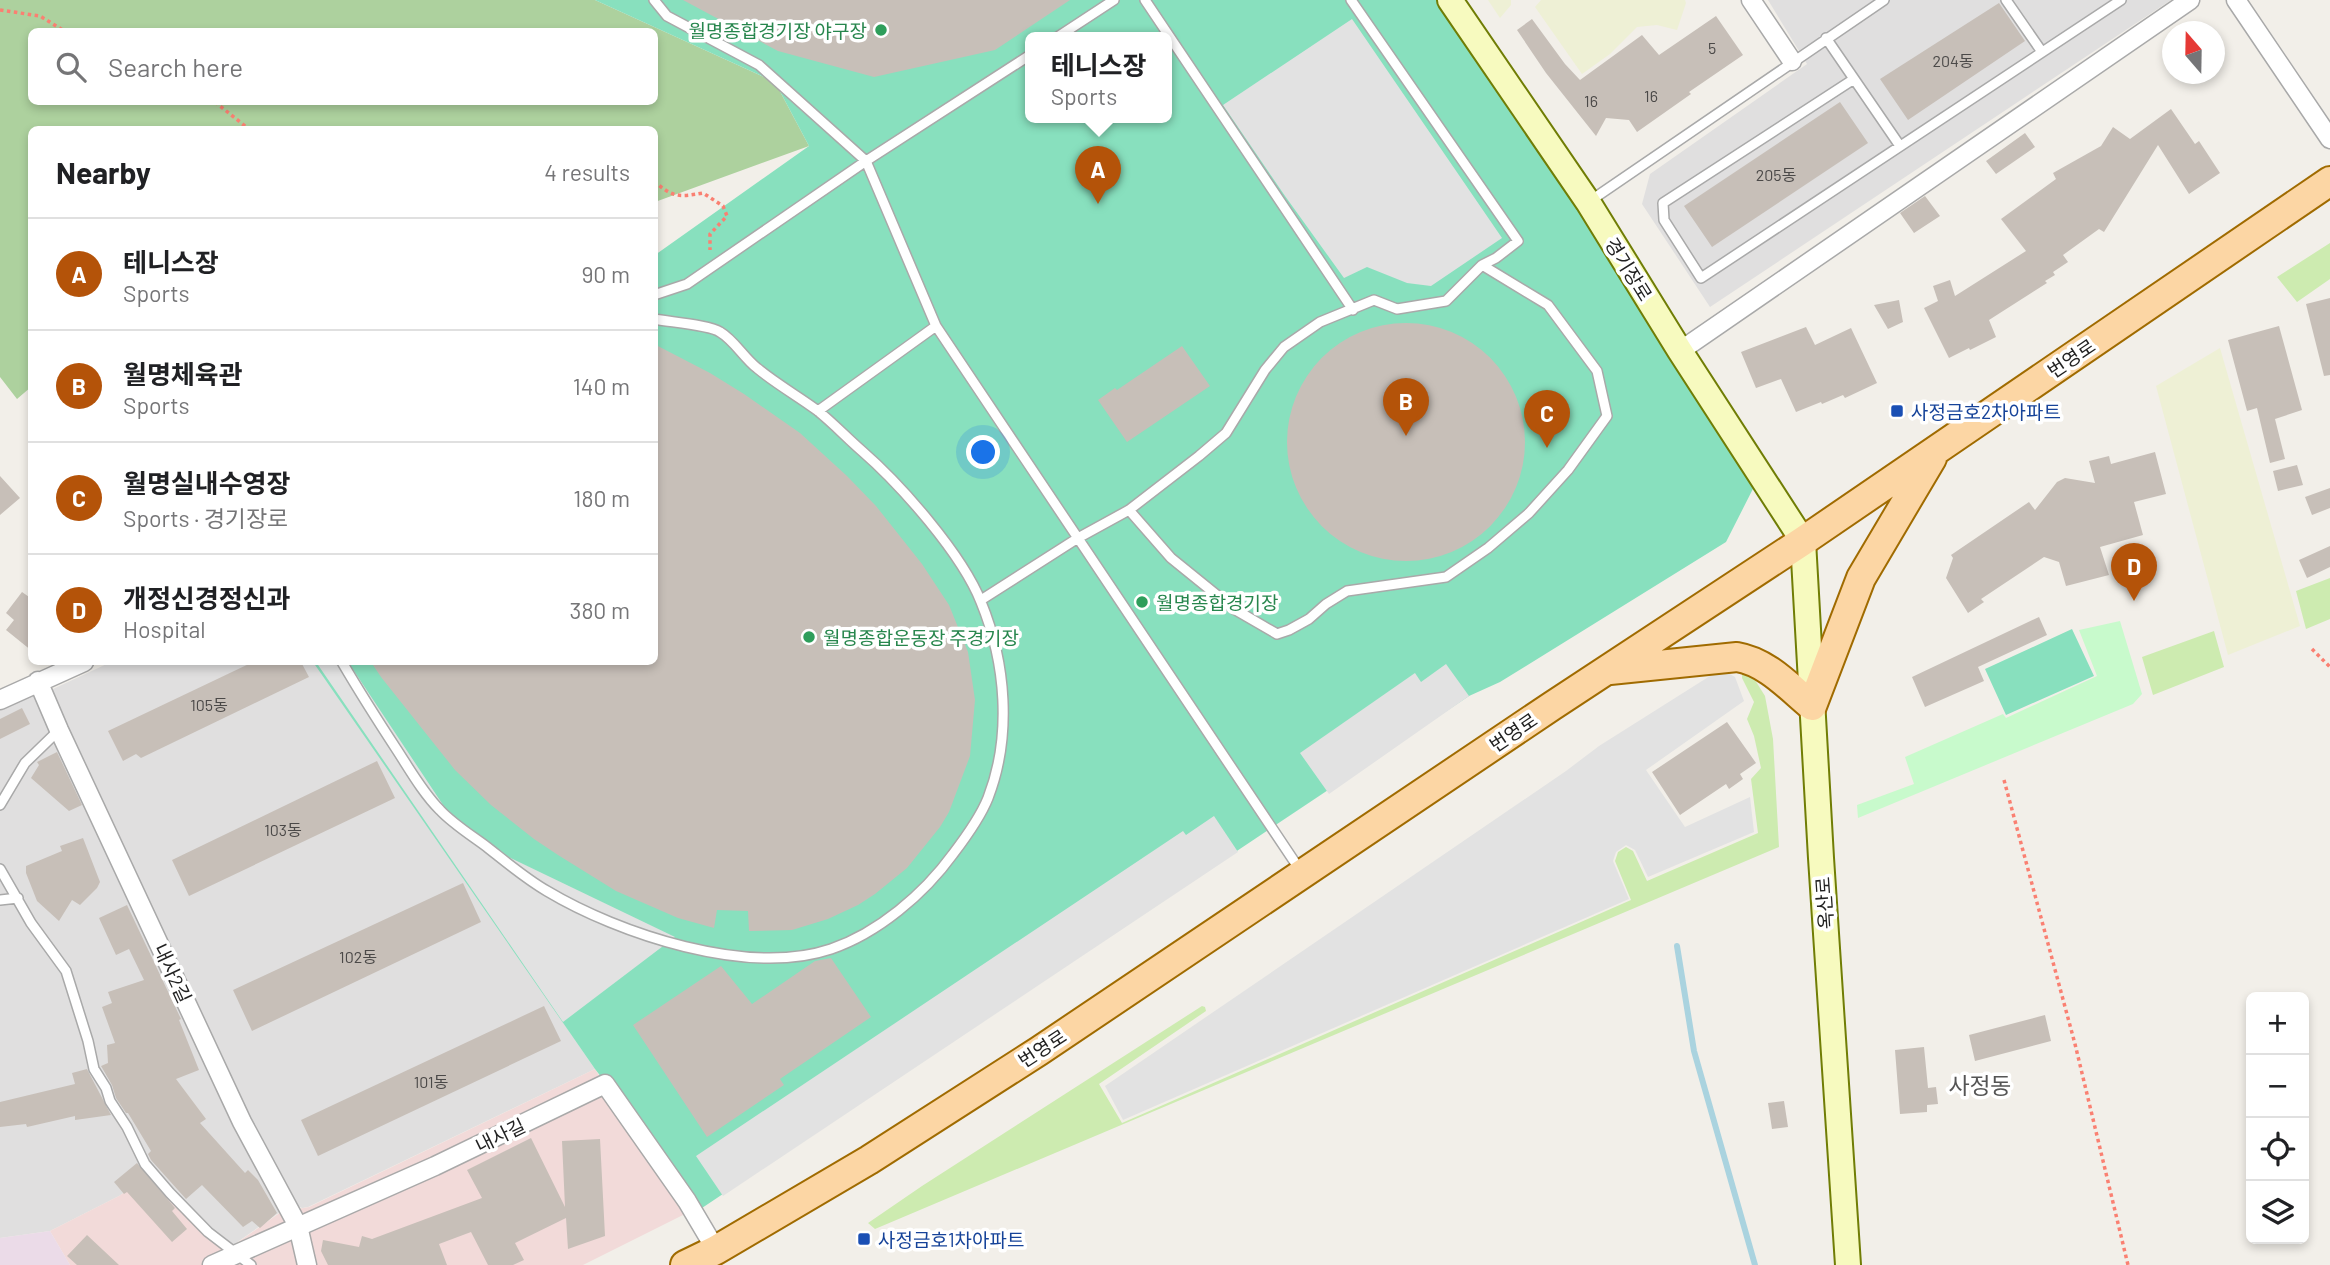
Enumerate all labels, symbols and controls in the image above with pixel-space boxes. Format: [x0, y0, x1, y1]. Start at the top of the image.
place label: 월명종합경기장 야구장 [688, 19, 867, 42]
north arrow [2162, 21, 2225, 84]
marker: 월명종합경기장 야구장 [873, 22, 889, 38]
search box [28, 28, 658, 105]
popup [1025, 32, 1172, 123]
house number: 5 [1708, 38, 1716, 57]
icon: search [52, 48, 90, 86]
text: 테니스장 [1051, 49, 1146, 80]
text: Search here [108, 51, 243, 82]
house number: 204동 [1932, 51, 1974, 70]
text: Sports [1051, 82, 1117, 110]
house number: 16 [1644, 86, 1658, 105]
house number: 16 [1584, 91, 1598, 110]
pin: A [1075, 146, 1121, 204]
text: Nearby [56, 154, 151, 190]
text: 4 results [544, 158, 630, 186]
house number: 205동 [1756, 165, 1797, 184]
street label: 경기장로 [1601, 233, 1657, 305]
text: 테니스장 [123, 246, 219, 277]
text: A [71, 260, 87, 288]
text: 90 m [581, 260, 630, 288]
text: Sports [123, 279, 190, 307]
street label: 번영로 [2043, 334, 2099, 382]
text: 월명체육관 [123, 358, 243, 389]
text: B [72, 372, 86, 400]
text: 140 m [573, 372, 630, 400]
pin: B [1383, 378, 1429, 436]
pin: C [1524, 390, 1570, 448]
text: Sports [123, 391, 190, 419]
place label: 사정금호2차아파트 [1911, 400, 2061, 423]
marker: 사정금호2차아파트 [1889, 403, 1905, 419]
your location [966, 435, 1000, 469]
text: 월명실내수영장 [123, 467, 290, 498]
text: C [72, 484, 86, 512]
text: 180 m [573, 484, 630, 512]
text: Sports · 경기장로 [123, 504, 288, 532]
pin: D [2111, 543, 2157, 601]
text: 개정신경정신과 [123, 582, 290, 613]
place label: 월명종합경기장 [1156, 591, 1278, 614]
marker: 월명종합경기장 [1134, 594, 1150, 610]
text: D [72, 596, 86, 624]
text: 380 m [570, 596, 630, 624]
text: Hospital [123, 615, 206, 643]
place label: 월명종합운동장 주경기장 [823, 626, 1019, 649]
marker: 월명종합운동장 주경기장 [801, 629, 817, 645]
house number: 105동 [190, 695, 228, 714]
street label: 번영로 [1485, 708, 1541, 756]
house number: 103동 [264, 820, 302, 839]
street label: 옥산로 [1811, 876, 1837, 930]
street label: 내사2길 [149, 940, 197, 1006]
house number: 102동 [339, 947, 377, 966]
map controls [2246, 992, 2309, 1244]
button: + [2246, 992, 2309, 1055]
street label: 번영로 [1014, 1024, 1070, 1072]
button: − [2246, 1055, 2309, 1118]
district label: 사정동 [1948, 1071, 2012, 1099]
house number: 101동 [414, 1072, 449, 1091]
street label: 내사길 [471, 1113, 529, 1157]
button: locate [2246, 1118, 2309, 1181]
button: layers [2246, 1181, 2309, 1244]
place label: 사정금호1차아파트 [878, 1228, 1025, 1251]
marker: 사정금호1차아파트 [856, 1231, 872, 1247]

